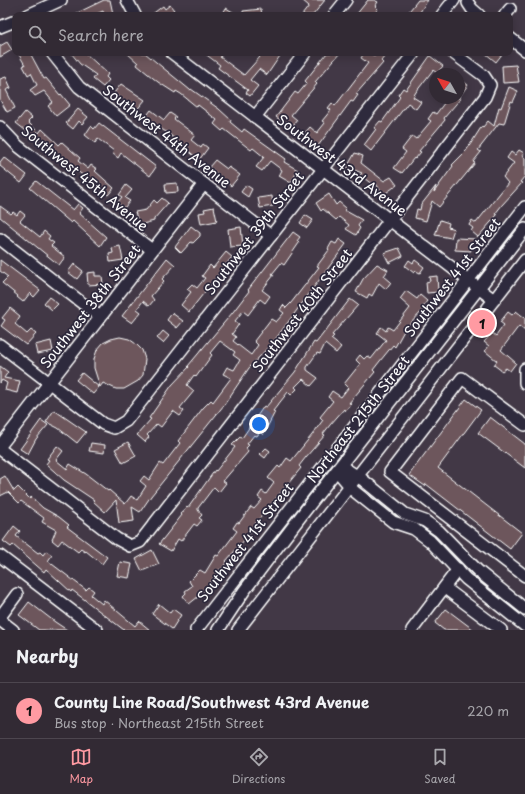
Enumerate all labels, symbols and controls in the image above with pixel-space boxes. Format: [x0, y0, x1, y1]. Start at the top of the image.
search box [12, 12, 513, 56]
icon: search [26, 23, 48, 45]
text: Search here [58, 23, 144, 46]
north arrow [429, 68, 465, 104]
street label: Southwest 44th Avenue [99, 79, 236, 193]
street label: Southwest 43rd Avenue [273, 109, 412, 221]
street label: Southwest 45th Avenue [17, 120, 153, 236]
street label: Southwest 39th Street [199, 167, 309, 299]
street label: Southwest 41st Street [400, 213, 504, 341]
street label: Southwest 38th Street [35, 239, 145, 372]
street label: Southwest 40th Street [247, 243, 357, 376]
pin: 1 [469, 308, 495, 338]
street label: Northeast 215th Street [302, 351, 415, 487]
your location [249, 414, 269, 434]
street label: Southwest 41st Street [192, 478, 298, 606]
text: Nearby [16, 643, 78, 669]
text: County Line Road/Southwest 43rd Avenue [54, 690, 369, 713]
text: 1 [26, 701, 32, 720]
text: 220 m [467, 701, 509, 720]
text: Bus stop · Northeast 215th Street [54, 713, 264, 732]
tab: Map [69, 746, 93, 787]
tab: Directions [232, 746, 285, 787]
tab: Saved [424, 746, 456, 787]

